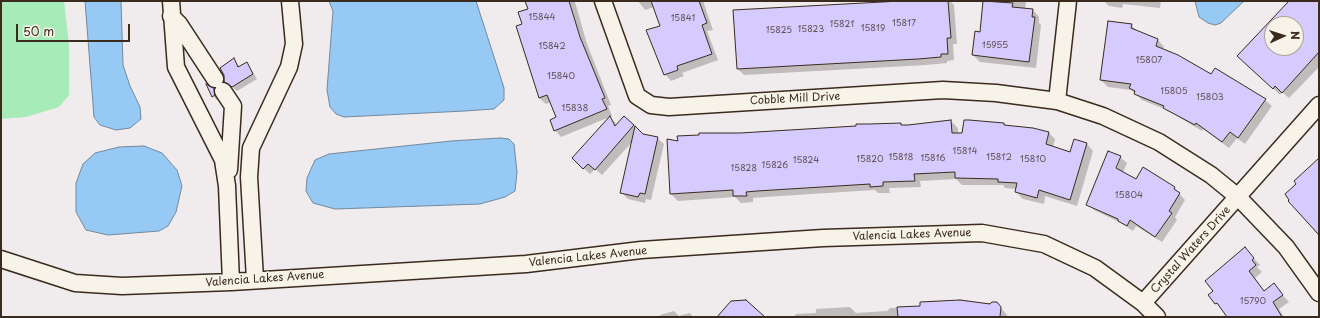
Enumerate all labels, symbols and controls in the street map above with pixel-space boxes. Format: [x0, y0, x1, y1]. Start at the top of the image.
house number: 15844 [528, 13, 556, 23]
house number: 15841 [671, 14, 695, 24]
scale bar [18, 16, 132, 42]
north arrow [1264, 16, 1304, 56]
house number: 15817 [892, 19, 916, 29]
house number: 15821 [830, 20, 854, 30]
text: 50 m [23, 22, 54, 40]
house number: 15819 [861, 24, 885, 34]
house number: 15823 [798, 25, 824, 35]
house number: 15825 [766, 26, 792, 36]
text: N [1287, 31, 1304, 40]
house number: 15955 [982, 41, 1008, 51]
house number: 15842 [538, 42, 566, 52]
house number: 15807 [1136, 56, 1162, 66]
house number: 15840 [547, 72, 575, 82]
house number: 15805 [1160, 87, 1188, 97]
street label: Cobble Mill Drive [750, 90, 840, 108]
house number: 15803 [1196, 93, 1224, 103]
house number: 15838 [562, 104, 588, 114]
house number: 15814 [952, 147, 978, 157]
house number: 15818 [888, 153, 914, 163]
house number: 15812 [986, 153, 1012, 163]
house number: 15816 [920, 154, 946, 164]
house number: 15820 [856, 155, 884, 165]
house number: 15810 [1020, 155, 1046, 165]
house number: 15824 [793, 156, 819, 166]
house number: 15826 [762, 161, 788, 171]
house number: 15828 [731, 164, 757, 174]
house number: 15804 [1115, 191, 1143, 201]
street label: Crystal Waters Drive [1148, 204, 1234, 296]
street label: Valencia Lakes Avenue [852, 226, 972, 244]
street label: Valencia Lakes Avenue [528, 244, 648, 270]
street label: Valencia Lakes Avenue [205, 268, 325, 290]
house number: 15790 [1240, 297, 1266, 307]

